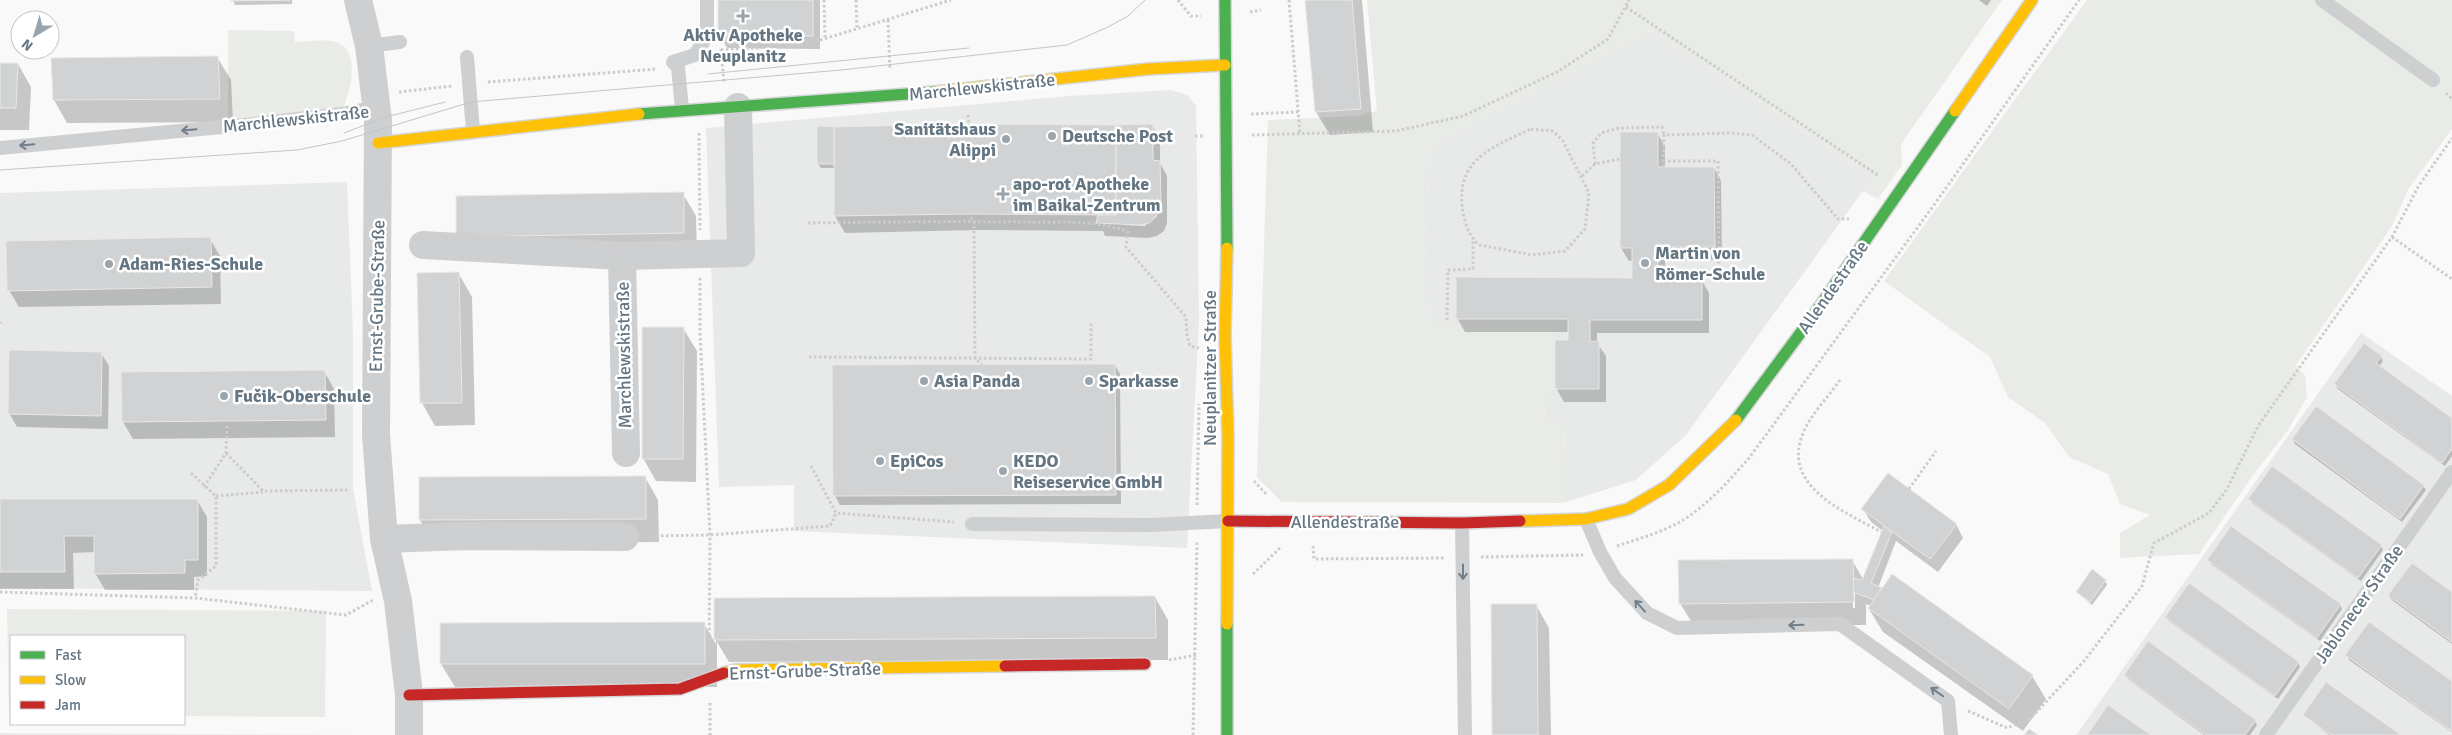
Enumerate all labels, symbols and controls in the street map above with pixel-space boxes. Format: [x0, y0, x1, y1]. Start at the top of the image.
north arrow [10, 10, 60, 60]
marker: Aktiv Apotheke Neuplanitz [737, 10, 749, 22]
place label: Aktiv Apotheke Neuplanitz [683, 24, 803, 67]
text: N [18, 35, 36, 55]
street label: Marchlewskistraße [908, 68, 1056, 106]
street label: Marchlewskistraße [222, 100, 370, 138]
place label: Sanitätshaus Alippi [894, 118, 996, 161]
one-way arrow [181, 125, 197, 135]
place label: Deutsche Post [1062, 125, 1173, 147]
marker: Deutsche Post [1046, 130, 1058, 142]
marker: Sanitätshaus Alippi [1000, 133, 1012, 145]
one-way arrow [19, 141, 35, 150]
place label: apo-rot Apotheke im Baikal-Zentrum [1013, 173, 1161, 216]
marker: apo-rot Apotheke im Baikal-Zentrum [997, 188, 1009, 200]
street label: Ernst-Grube-Straße [365, 220, 389, 372]
street label: Allendestraße [1793, 236, 1873, 338]
place label: Martin von Römer-Schule [1655, 242, 1765, 285]
place label: Adam-Ries-Schule [119, 253, 263, 275]
marker: Martin von Römer-Schule [1639, 257, 1651, 269]
marker: Adam-Ries-Schule [103, 258, 115, 270]
street label: Marchlewskistraße [612, 281, 636, 429]
street label: Neuplanitzer Straße [1199, 290, 1221, 446]
place label: Asia Panda [934, 370, 1020, 392]
place label: Sparkasse [1099, 370, 1179, 392]
marker: Asia Panda [918, 375, 930, 387]
marker: Sparkasse [1083, 375, 1095, 387]
place label: Fučik-Oberschule [234, 385, 371, 407]
marker: Fučik-Oberschule [218, 390, 230, 402]
place label: EpiCos [890, 450, 944, 472]
place label: KEDO Reiseservice GmbH [1013, 450, 1163, 493]
marker: EpiCos [874, 455, 886, 467]
marker: KEDO Reiseservice GmbH [997, 465, 1009, 477]
street label: Allendestraße [1291, 511, 1399, 533]
street label: Jablonecer Straße [2310, 540, 2408, 668]
one-way arrow [1458, 564, 1468, 580]
one-way arrow [1634, 599, 1646, 612]
one-way arrow [1788, 620, 1804, 630]
legend [10, 635, 185, 725]
text: Fast [55, 646, 82, 664]
street label: Ernst-Grube-Straße [729, 657, 881, 685]
text: Slow [55, 671, 86, 689]
one-way arrow [1930, 687, 1944, 697]
text: Jam [55, 696, 81, 714]

